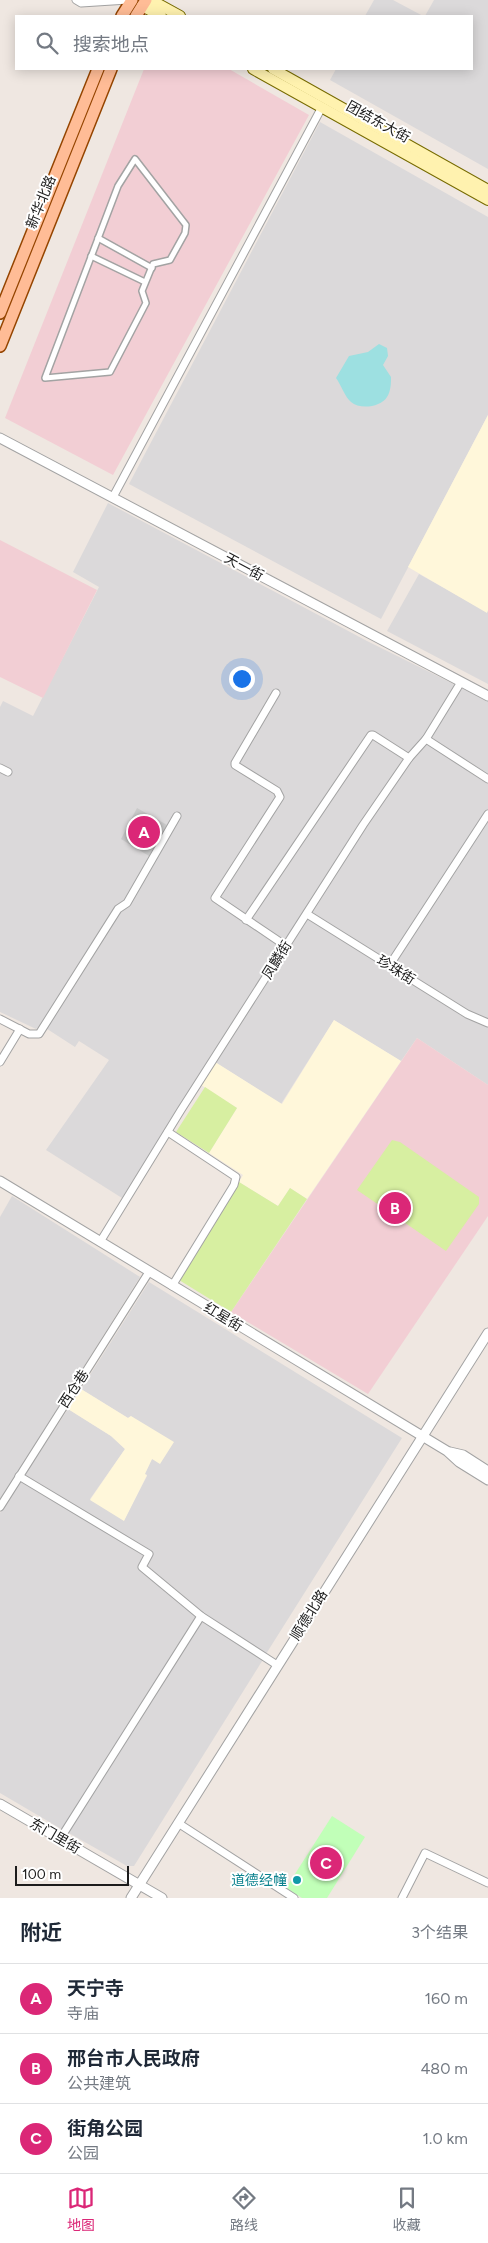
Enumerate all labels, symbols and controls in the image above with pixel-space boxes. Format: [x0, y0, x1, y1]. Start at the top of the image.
search box [15, 15, 473, 70]
icon: search [33, 29, 61, 57]
text: 搜索地点 [73, 33, 149, 56]
street label: 团结东大街 [343, 98, 413, 146]
street label: 新华北路 [23, 173, 59, 231]
street label: 天一街 [221, 550, 267, 584]
your location [229, 666, 255, 692]
pin: A [128, 813, 160, 851]
street label: 凤麟街 [259, 938, 295, 982]
street label: 珍珠街 [374, 952, 418, 988]
pin: B [379, 1189, 411, 1227]
street label: 红星街 [201, 1299, 245, 1335]
street label: 西仓巷 [55, 1367, 93, 1411]
street label: 顺德北路 [287, 1587, 331, 1643]
street label: 东门里街 [27, 1815, 83, 1857]
pin: C [310, 1844, 342, 1882]
scale bar [15, 1863, 129, 1886]
text: 100 m [22, 1866, 61, 1883]
place label: 道德经幢 [231, 1872, 287, 1889]
marker: 道德经幢 [291, 1874, 303, 1886]
text: 附近 [20, 1920, 62, 1945]
text: 3个结果 [411, 1923, 468, 1942]
text: 天宁寺 [67, 1977, 124, 2000]
text: A [30, 1989, 42, 2008]
text: 160 m [425, 1989, 468, 2008]
text: 寺庙 [67, 2004, 99, 2023]
text: 邢台市人民政府 [67, 2047, 200, 2070]
text: B [31, 2059, 41, 2078]
text: 480 m [420, 2059, 468, 2078]
text: 公共建筑 [67, 2074, 131, 2093]
text: 街角公园 [67, 2117, 143, 2140]
text: C [30, 2129, 42, 2148]
text: 1.0 km [422, 2129, 468, 2148]
text: 公园 [67, 2144, 99, 2163]
tab: 地图 [67, 2184, 95, 2234]
tab: 路线 [230, 2184, 258, 2234]
tab: 收藏 [393, 2184, 421, 2234]

